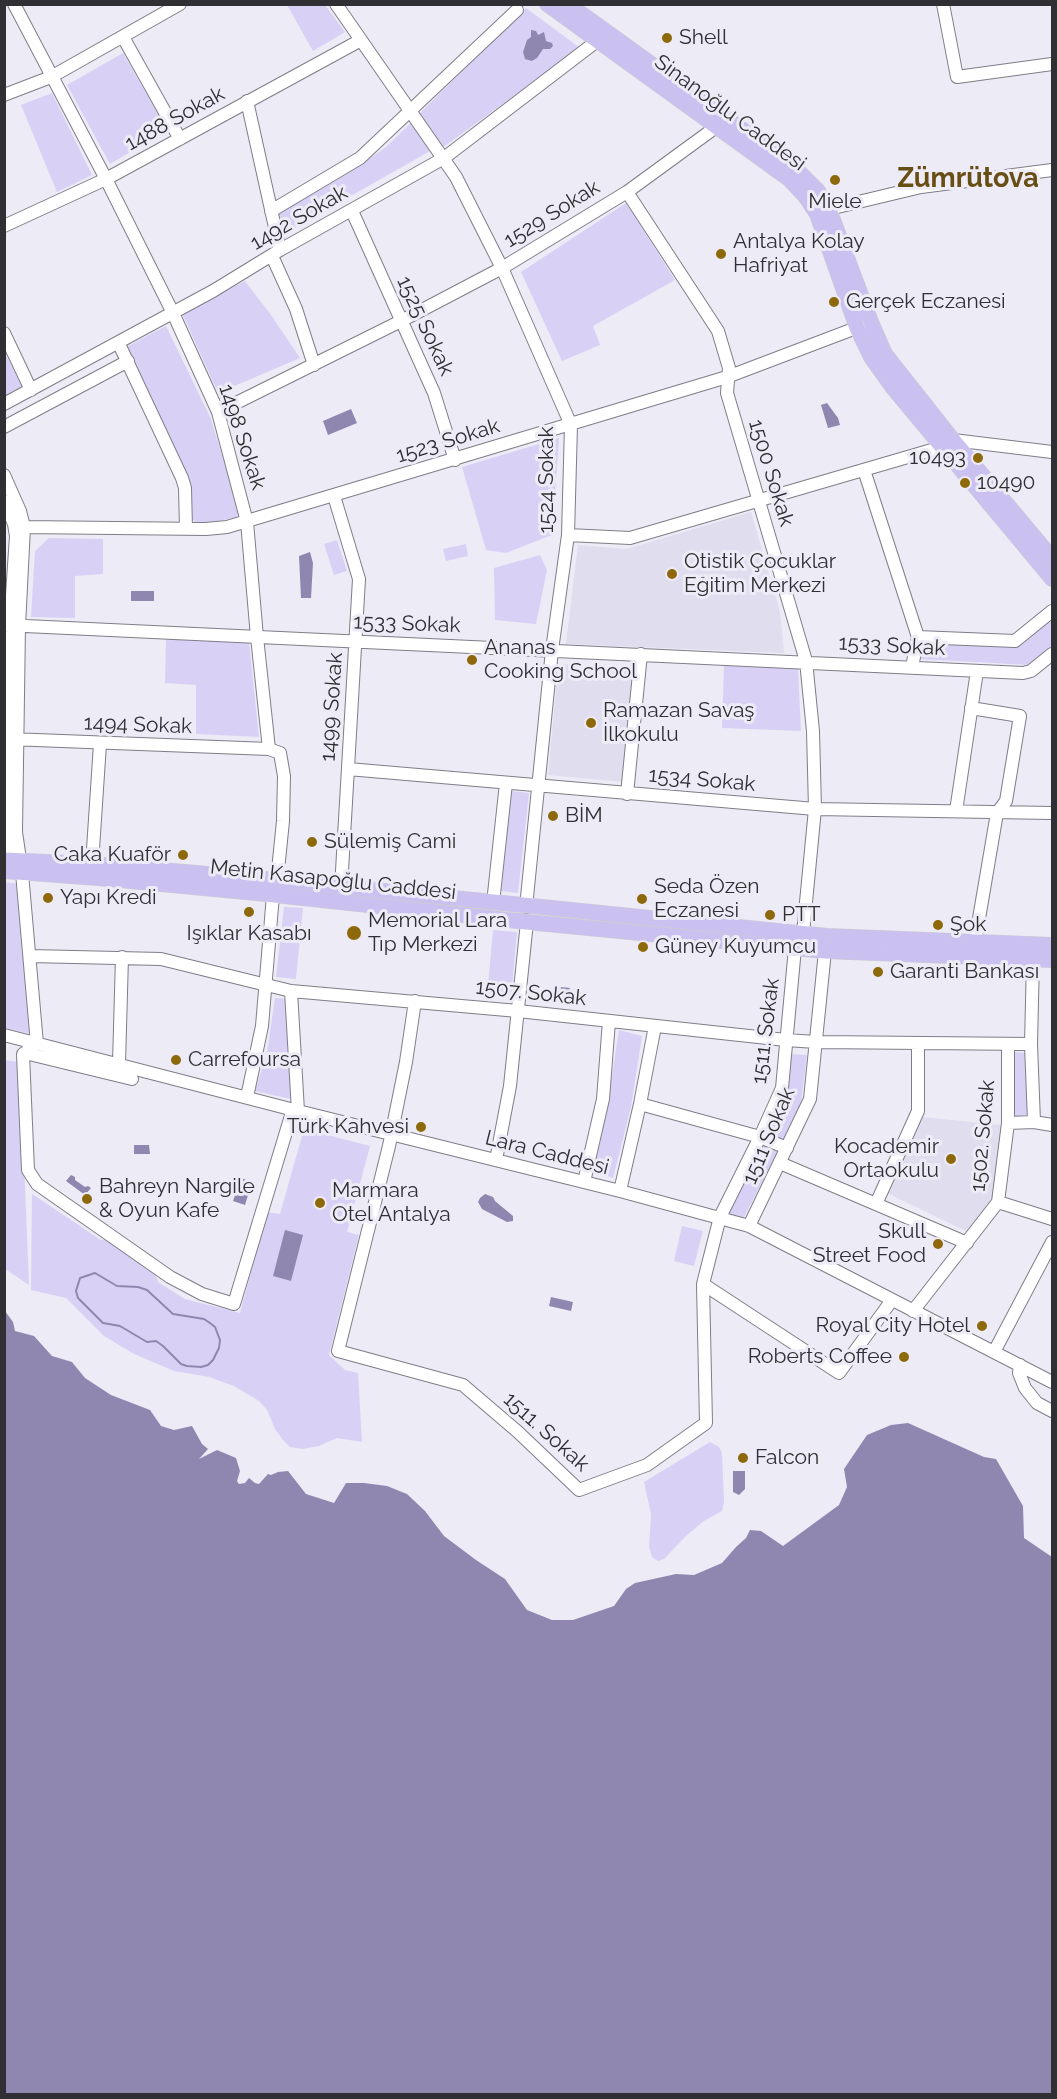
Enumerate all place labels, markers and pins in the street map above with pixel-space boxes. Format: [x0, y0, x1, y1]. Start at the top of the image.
place label: Shell [679, 25, 728, 51]
marker: Shell [660, 31, 674, 45]
marker: Miele [828, 173, 842, 187]
place label: Miele [808, 189, 862, 215]
place label: Antalya Kolay Hafriyat [733, 229, 865, 279]
marker: Antalya Kolay Hafriyat [714, 247, 728, 261]
place label: Gerçek Eczanesi [846, 289, 1006, 315]
marker: Gerçek Eczanesi [827, 295, 841, 309]
place label: 10493 [909, 445, 966, 471]
marker: 10493 [971, 451, 985, 465]
place label: 10490 [977, 470, 1035, 496]
marker: 10490 [958, 476, 972, 490]
place label: Otistik Çocuklar Eğitim Merkezi [684, 549, 836, 599]
marker: Otistik Çocuklar Eğitim Merkezi [665, 567, 679, 581]
place label: Ananas Cooking School [484, 635, 637, 685]
marker: Ananas Cooking School [465, 653, 479, 667]
place label: Ramazan Savaş İlkokulu [603, 698, 754, 748]
marker: Ramazan Savaş İlkokulu [584, 716, 598, 730]
place label: BİM [565, 803, 603, 829]
marker: BİM [546, 809, 560, 823]
place label: Sülemiş Cami [324, 829, 456, 855]
marker: Sülemiş Cami [305, 835, 319, 849]
place label: Caka Kuaför [54, 842, 171, 868]
marker: Caka Kuaför [176, 848, 190, 862]
place label: Seda Özen Eczanesi [654, 874, 759, 924]
place label: Yapı Kredi [60, 885, 157, 911]
marker: Yapı Kredi [41, 891, 55, 905]
marker: Seda Özen Eczanesi [635, 892, 649, 906]
place label: PTT [782, 902, 821, 928]
marker: Işıklar Kasabı [242, 905, 256, 919]
place label: Memorial Lara Tıp Merkezi [368, 908, 507, 958]
marker: PTT [763, 908, 777, 922]
place label: Şok [950, 912, 986, 938]
marker: Şok [931, 918, 945, 932]
place label: Işıklar Kasabı [187, 921, 311, 947]
marker: Memorial Lara Tıp Merkezi [345, 924, 363, 942]
place label: Güney Kuyumcu [655, 934, 816, 960]
marker: Güney Kuyumcu [636, 940, 650, 954]
place label: Garanti Bankası [890, 959, 1039, 985]
marker: Garanti Bankası [871, 965, 885, 979]
place label: Carrefoursa [188, 1047, 301, 1073]
marker: Carrefoursa [169, 1053, 183, 1067]
place label: Türk Kahvesi [287, 1114, 409, 1140]
marker: Türk Kahvesi [414, 1120, 428, 1134]
place label: Kocademir Ortaokulu [834, 1134, 939, 1184]
marker: Kocademir Ortaokulu [944, 1152, 958, 1166]
place label: Bahreyn Nargile & Oyun Kafe [99, 1174, 255, 1224]
place label: Marmara Otel Antalya [332, 1178, 451, 1228]
marker: Bahreyn Nargile & Oyun Kafe [80, 1192, 94, 1206]
marker: Marmara Otel Antalya [313, 1196, 327, 1210]
place label: Skull Street Food [813, 1219, 926, 1269]
marker: Skull Street Food [931, 1237, 945, 1251]
place label: Royal City Hotel [816, 1313, 970, 1339]
marker: Royal City Hotel [975, 1319, 989, 1333]
place label: Roberts Coffee [748, 1344, 892, 1370]
marker: Roberts Coffee [897, 1350, 911, 1364]
place label: Falcon [755, 1445, 819, 1471]
marker: Falcon [736, 1451, 750, 1465]

